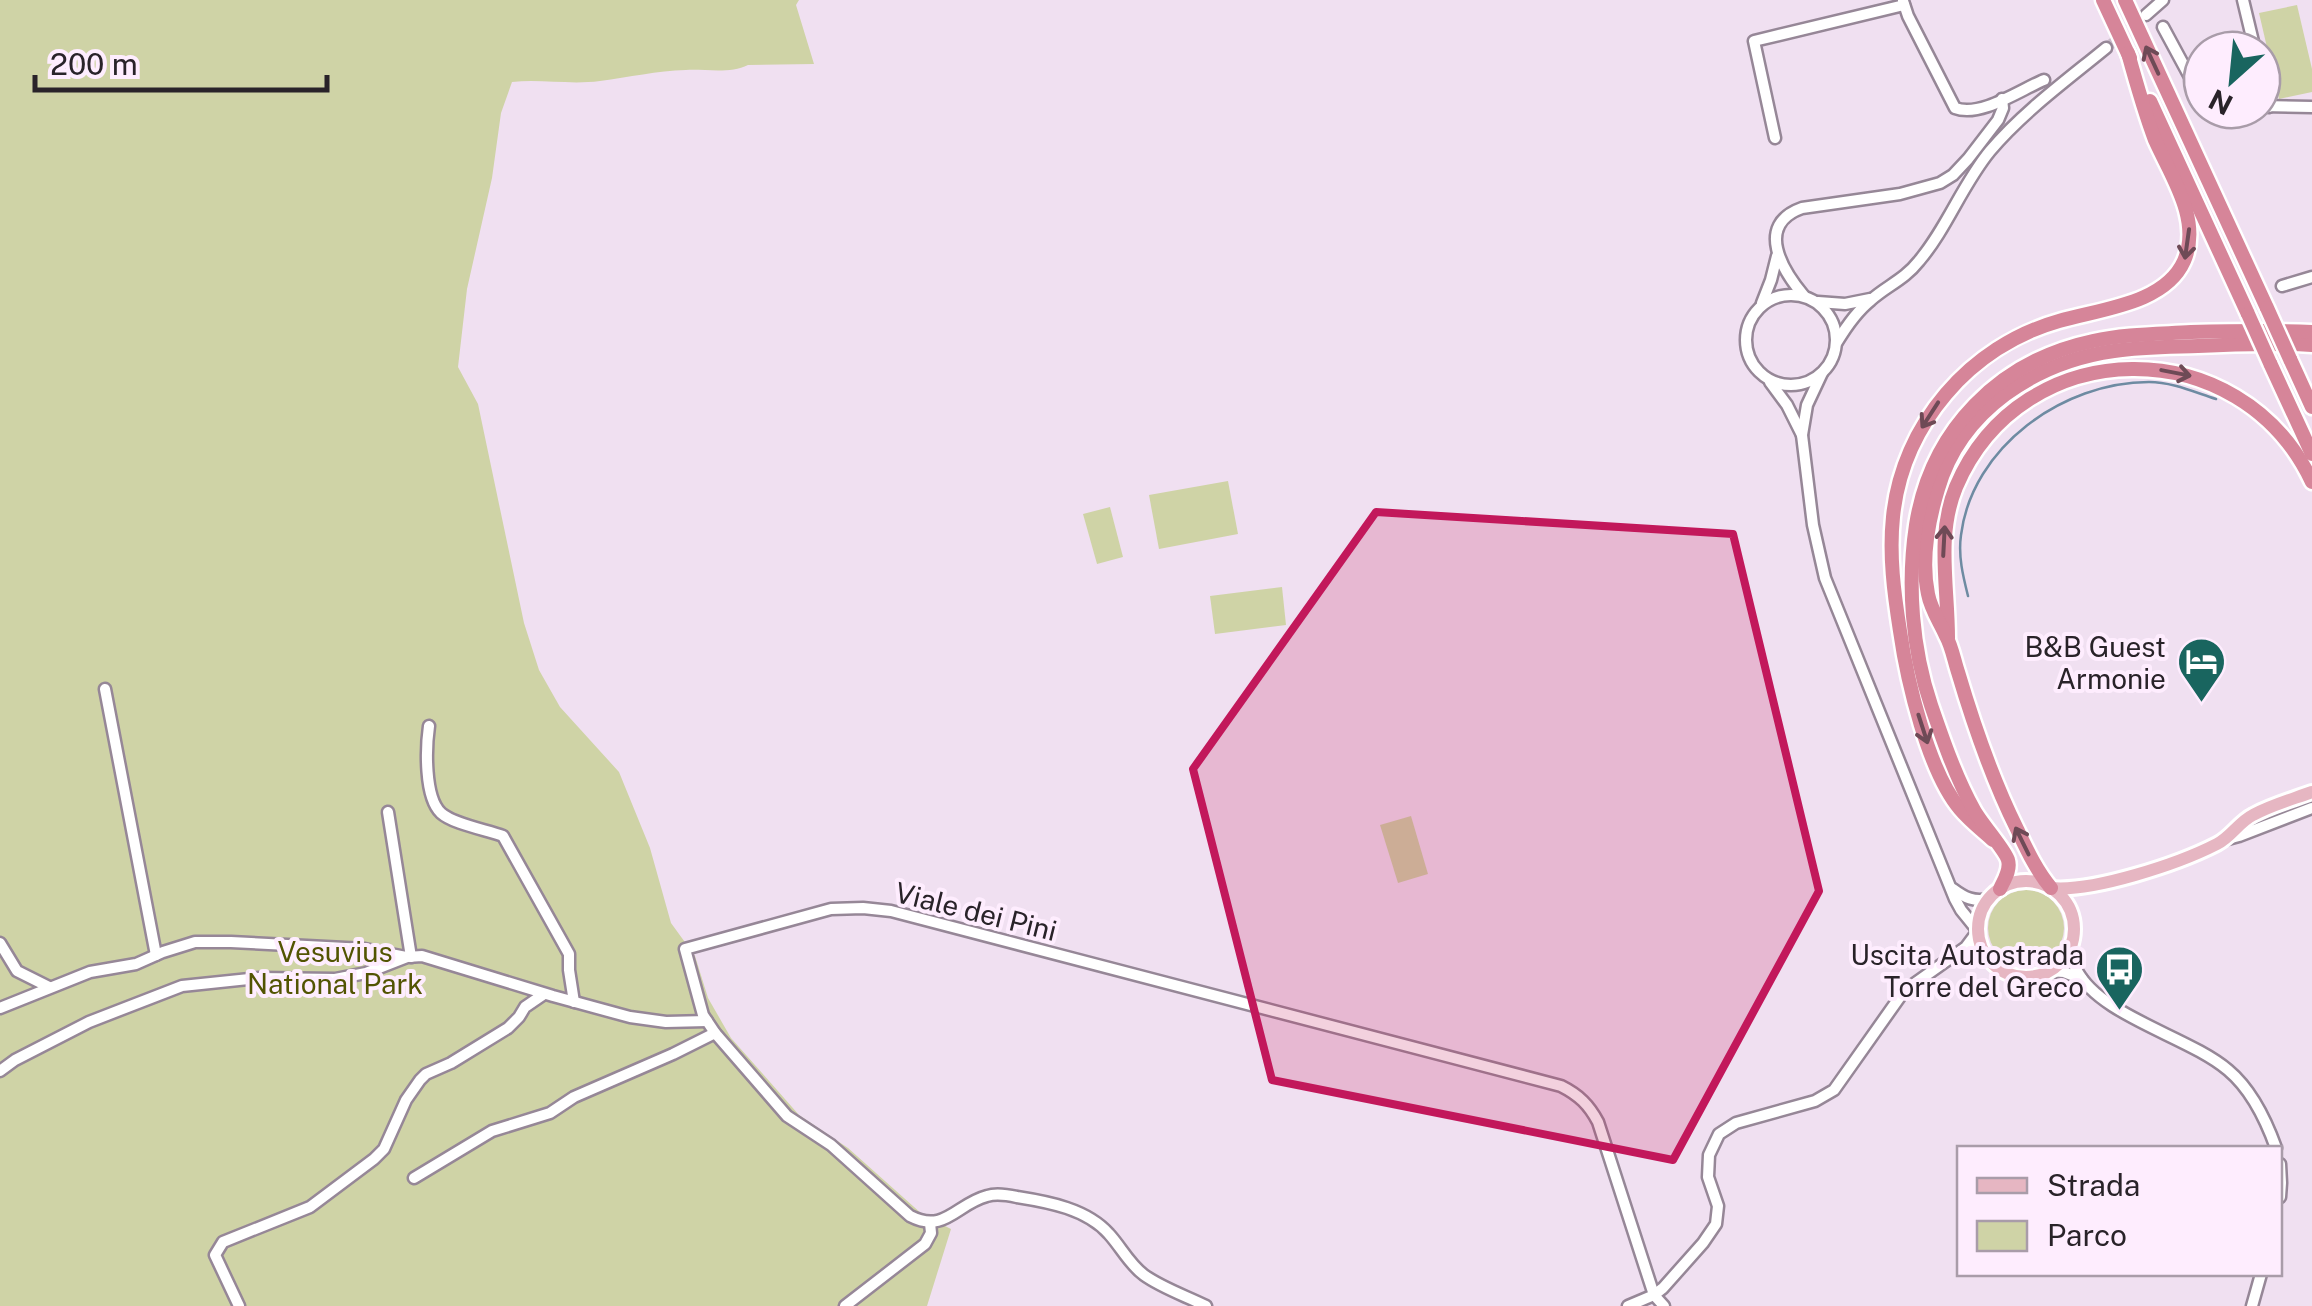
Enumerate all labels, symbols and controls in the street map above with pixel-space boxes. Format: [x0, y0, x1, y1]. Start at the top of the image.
scale bar [35, 30, 328, 92]
north arrow [2182, 30, 2282, 130]
text: 200 m [50, 46, 138, 82]
one-way arrow [2142, 46, 2161, 76]
text: N [2203, 83, 2238, 122]
one-way arrow [2177, 227, 2195, 260]
one-way arrow [2159, 365, 2191, 384]
one-way arrow [1920, 401, 1941, 429]
one-way arrow [1935, 526, 1954, 558]
place label: B&B Guest Armonie [2025, 630, 2166, 695]
hotel icon: B&B Guest Armonie [2175, 636, 2227, 704]
one-way arrow [1916, 712, 1934, 744]
one-way arrow [2012, 827, 2031, 857]
street label: Viale dei Pini [892, 875, 1060, 947]
park label: Vesuvius National Park [247, 935, 423, 1000]
place label: Uscita Autostrada Torre del Greco [1850, 938, 2084, 1003]
bus stop icon: Uscita Autostrada Torre del Greco [2093, 944, 2145, 1012]
legend [1957, 1146, 2282, 1276]
text: Strada [2047, 1167, 2140, 1203]
text: Parco [2047, 1217, 2127, 1253]

